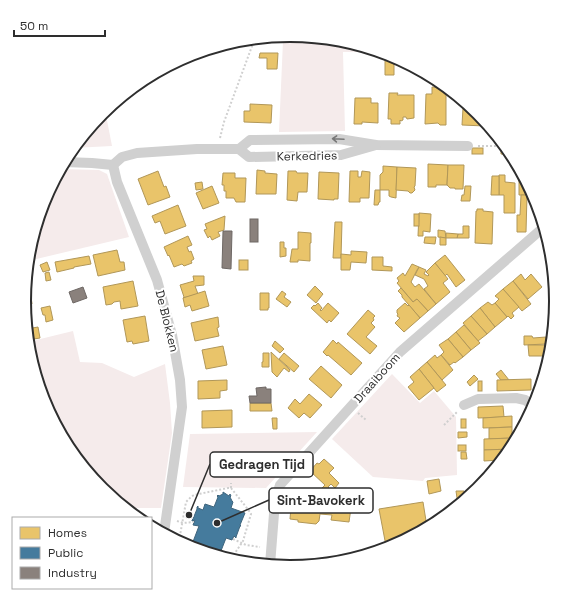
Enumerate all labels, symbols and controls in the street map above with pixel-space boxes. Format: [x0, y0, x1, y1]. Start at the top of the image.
scale bar [14, 12, 105, 38]
text: 50 m [20, 18, 48, 34]
one-way arrow [332, 136, 345, 143]
street label: Kerkedries [277, 147, 337, 165]
street label: De Blokken [152, 288, 182, 354]
street label: Draaiboom [350, 350, 404, 406]
callout: Gedragen Tijd [210, 452, 313, 477]
text: Gedragen Tijd [219, 456, 305, 473]
callout: Sint-Bavokerk [269, 488, 373, 513]
text: Sint-Bavokerk [277, 492, 366, 509]
legend [12, 517, 152, 589]
text: Homes [48, 525, 87, 541]
text: Public [48, 545, 83, 561]
text: Industry [48, 565, 97, 581]

